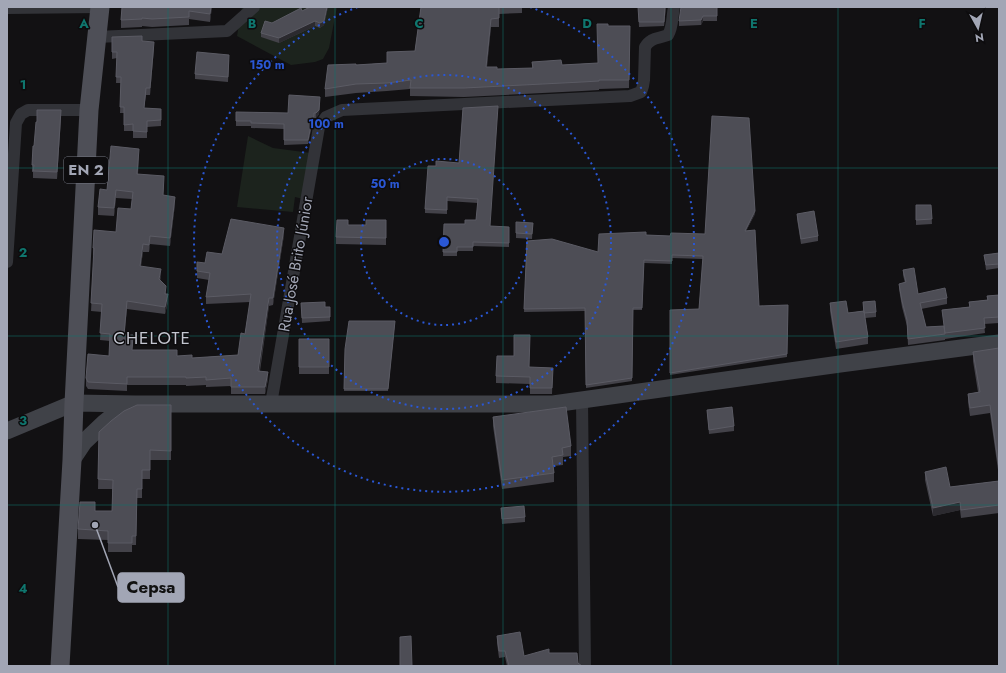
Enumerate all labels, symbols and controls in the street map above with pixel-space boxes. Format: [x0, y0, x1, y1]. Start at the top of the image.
north arrow [958, 8, 998, 48]
text: A [78, 14, 89, 33]
text: B [248, 14, 257, 33]
text: C [414, 14, 424, 33]
text: D [582, 14, 592, 33]
text: E [750, 14, 758, 33]
text: F [918, 14, 926, 33]
text: N [974, 29, 985, 46]
text: 150 m [249, 56, 285, 74]
text: 1 [20, 75, 26, 94]
text: 100 m [308, 115, 344, 133]
road number: EN 2 [64, 157, 108, 183]
text: 50 m [370, 175, 400, 193]
street label: Rua José Brito Júnior [272, 194, 319, 333]
centre of rings [437, 235, 451, 249]
text: 2 [19, 243, 27, 262]
district label: CHELOTE [113, 326, 191, 350]
text: 3 [19, 411, 27, 430]
callout: Cepsa [118, 573, 184, 602]
text: Cepsa [126, 575, 176, 599]
text: 4 [18, 579, 28, 598]

